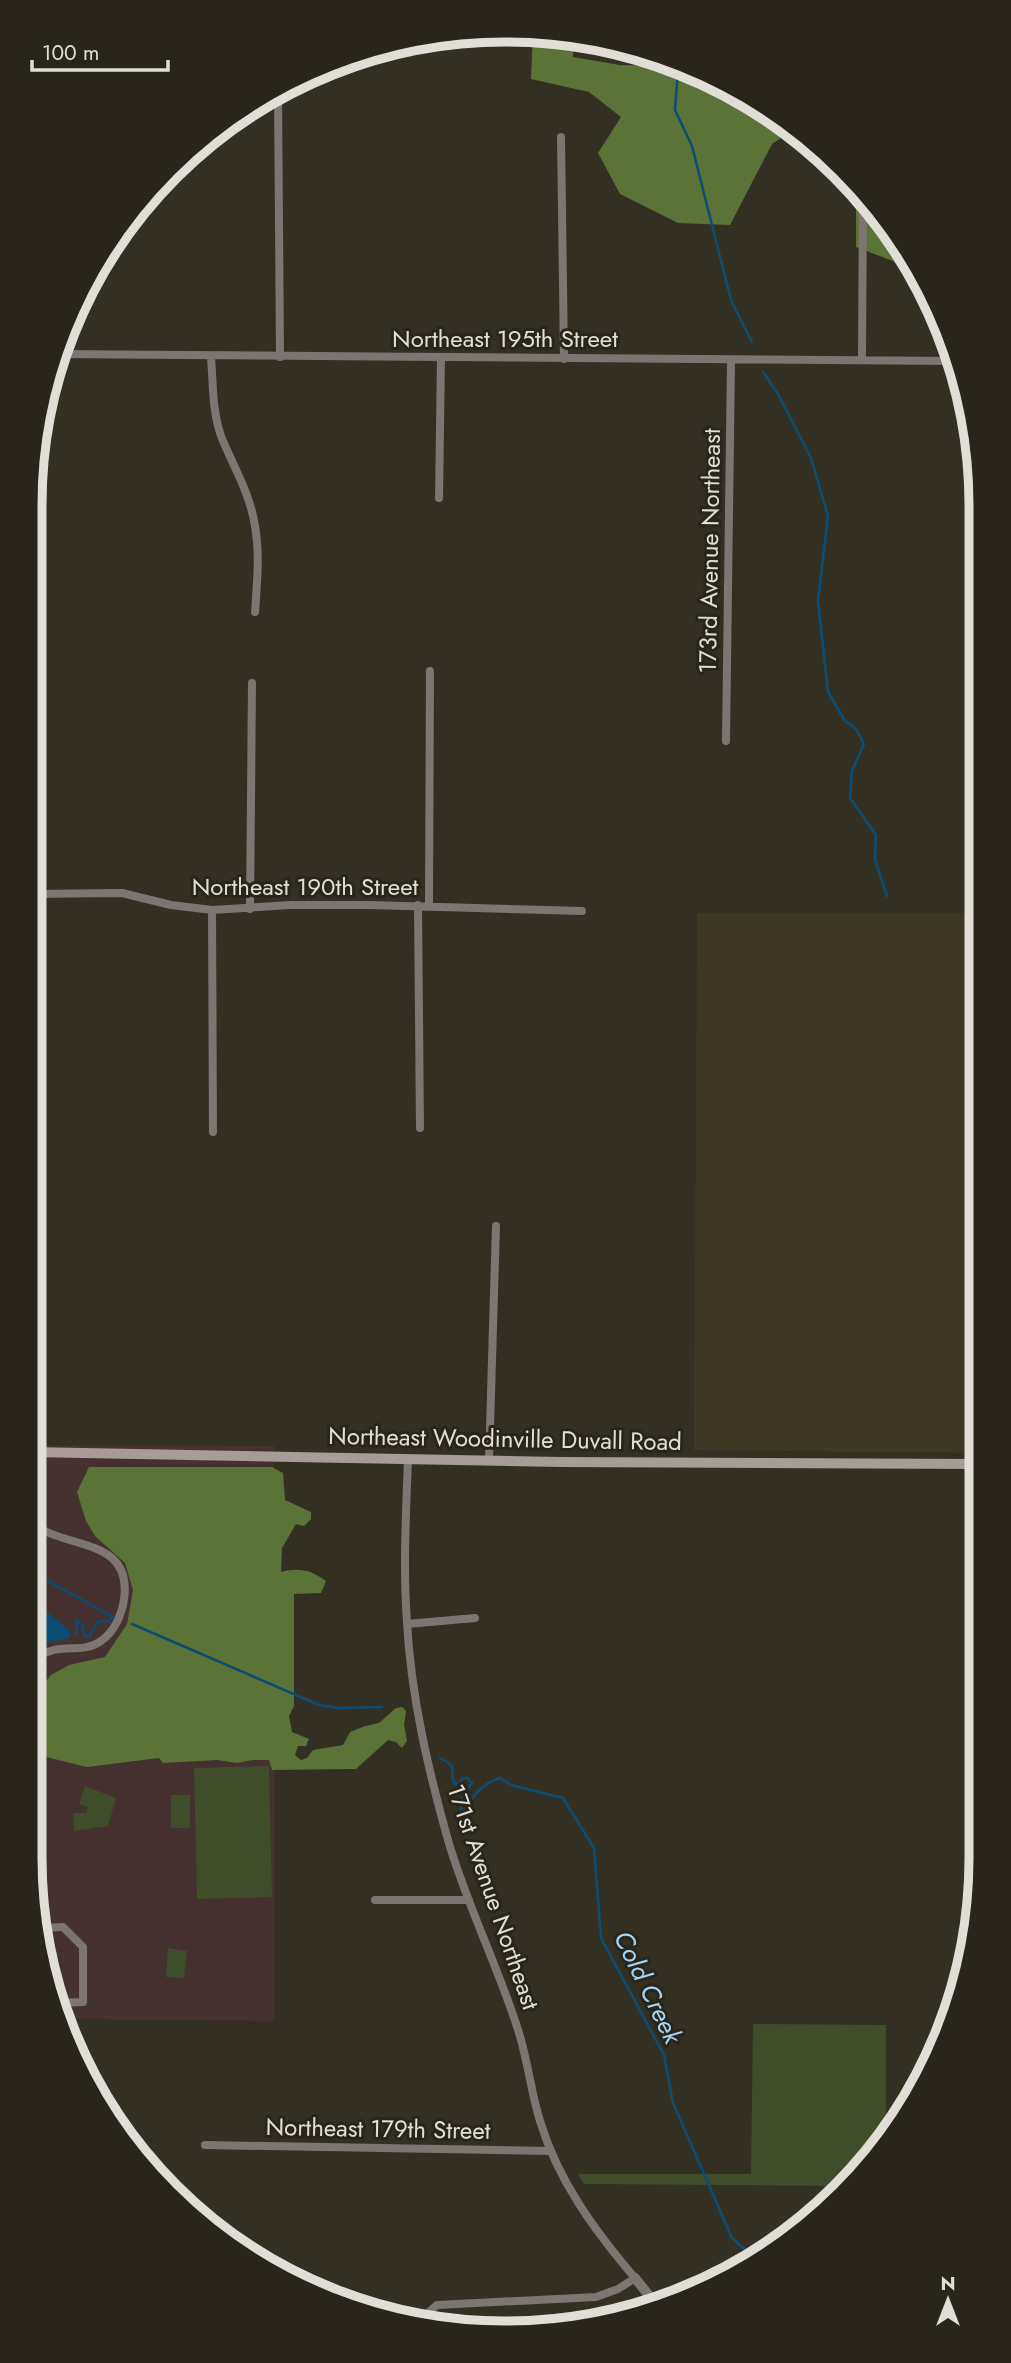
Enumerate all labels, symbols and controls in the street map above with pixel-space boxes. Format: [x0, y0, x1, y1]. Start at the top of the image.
scale bar [32, 28, 168, 72]
text: 100 m [42, 38, 99, 68]
street label: Northeast 195th Street [392, 321, 618, 356]
street label: 173rd Avenue Northeast [690, 428, 729, 674]
street label: Northeast 190th Street [192, 869, 419, 904]
street label: Northeast Woodinville Duvall Road [328, 1418, 682, 1459]
street label: 171st Avenue Northeast [438, 1779, 549, 2015]
water label: Cold Creek [604, 1924, 693, 2052]
street label: Northeast 179th Street [265, 2109, 491, 2148]
north arrow [913, 2265, 983, 2335]
text: N [940, 2270, 956, 2297]

